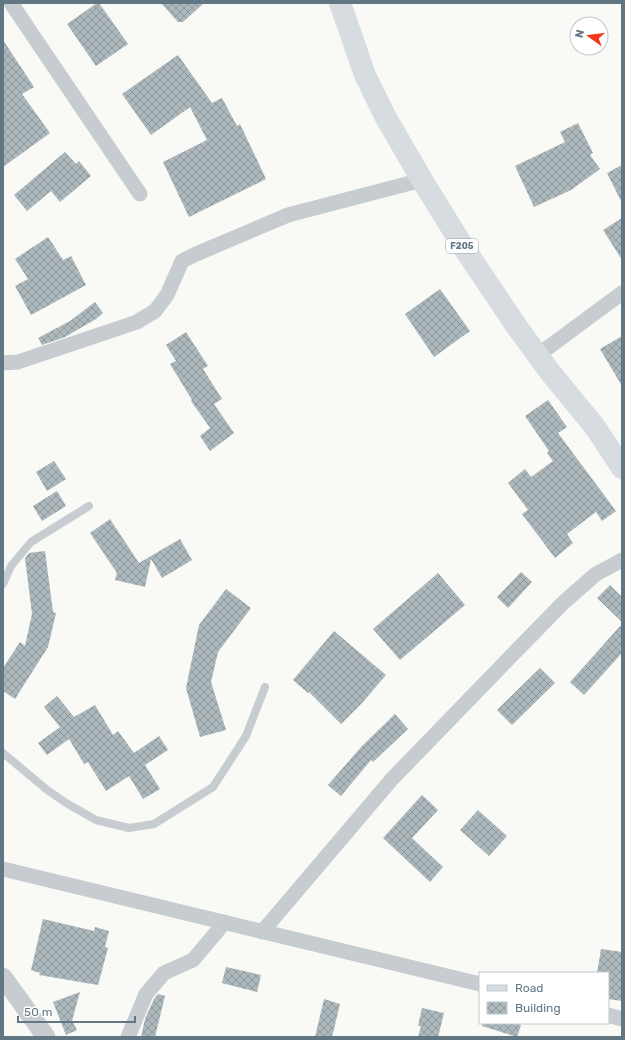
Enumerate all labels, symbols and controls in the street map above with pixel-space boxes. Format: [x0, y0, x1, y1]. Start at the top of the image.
north arrow [569, 16, 609, 56]
text: N [573, 28, 587, 39]
road number: F205 [446, 239, 478, 253]
legend [479, 972, 609, 1024]
text: Road [515, 981, 543, 995]
scale bar [18, 998, 135, 1024]
text: Building [515, 1001, 561, 1015]
text: 50 m [24, 1005, 52, 1019]

